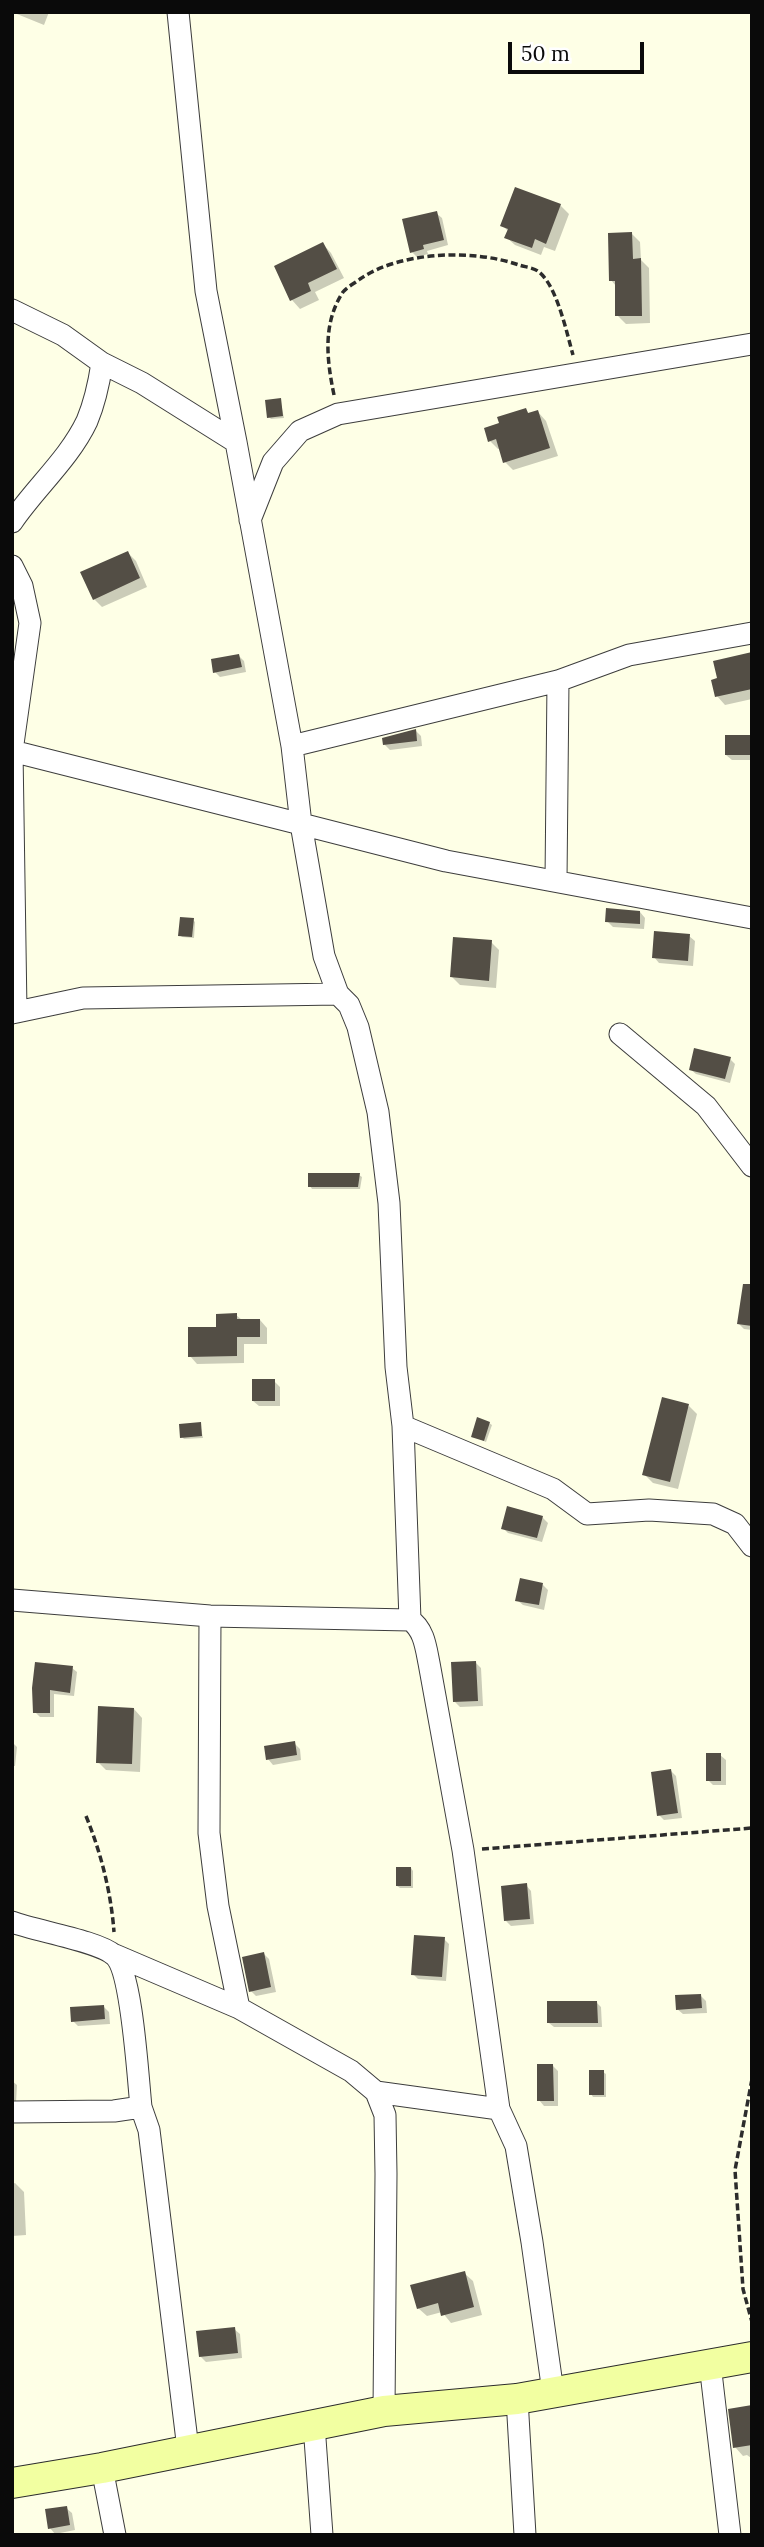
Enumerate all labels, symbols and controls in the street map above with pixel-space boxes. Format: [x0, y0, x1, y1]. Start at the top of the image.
scale bar [512, 28, 648, 72]
text: 50 m [521, 40, 570, 67]

